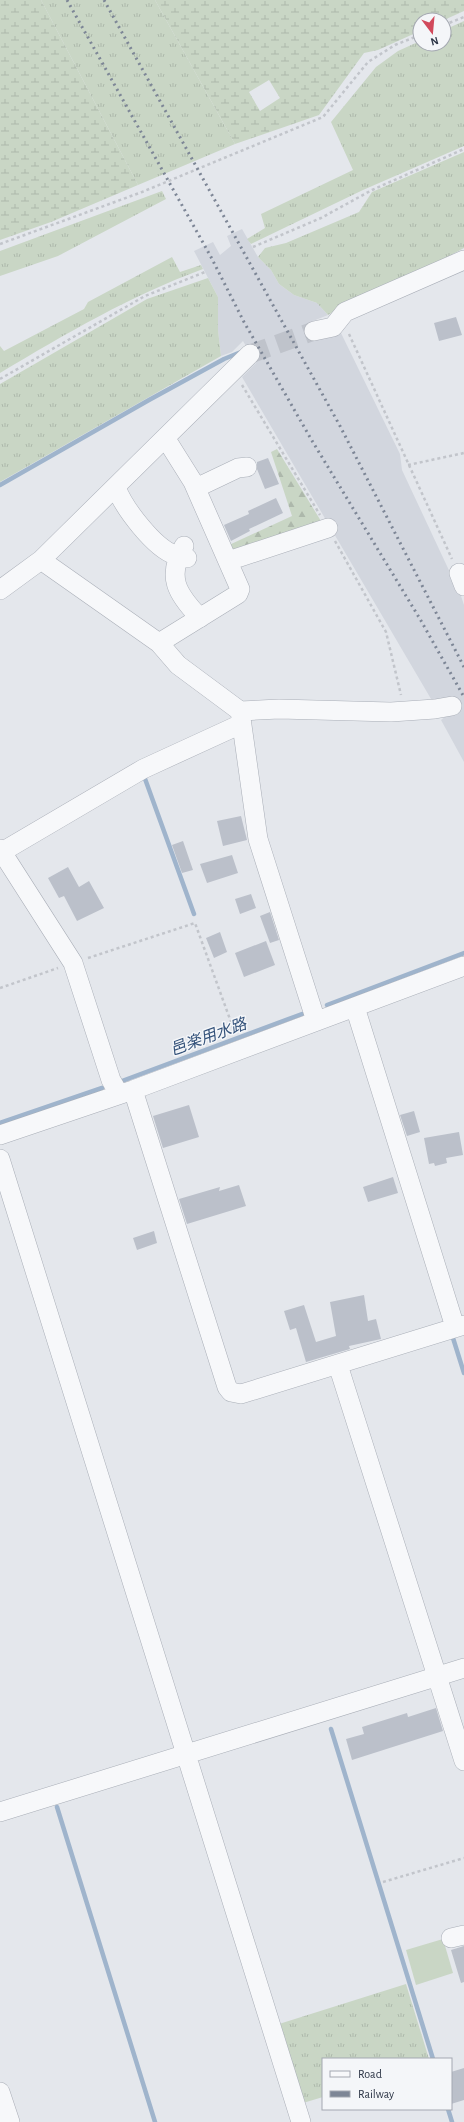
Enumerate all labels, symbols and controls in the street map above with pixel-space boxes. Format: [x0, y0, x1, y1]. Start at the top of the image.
north arrow [412, 12, 452, 52]
text: N [429, 35, 440, 47]
water label: 邑楽用水路 [168, 1014, 251, 1058]
legend [322, 2058, 452, 2110]
text: Road [358, 2068, 382, 2080]
text: Railway [358, 2088, 394, 2101]

